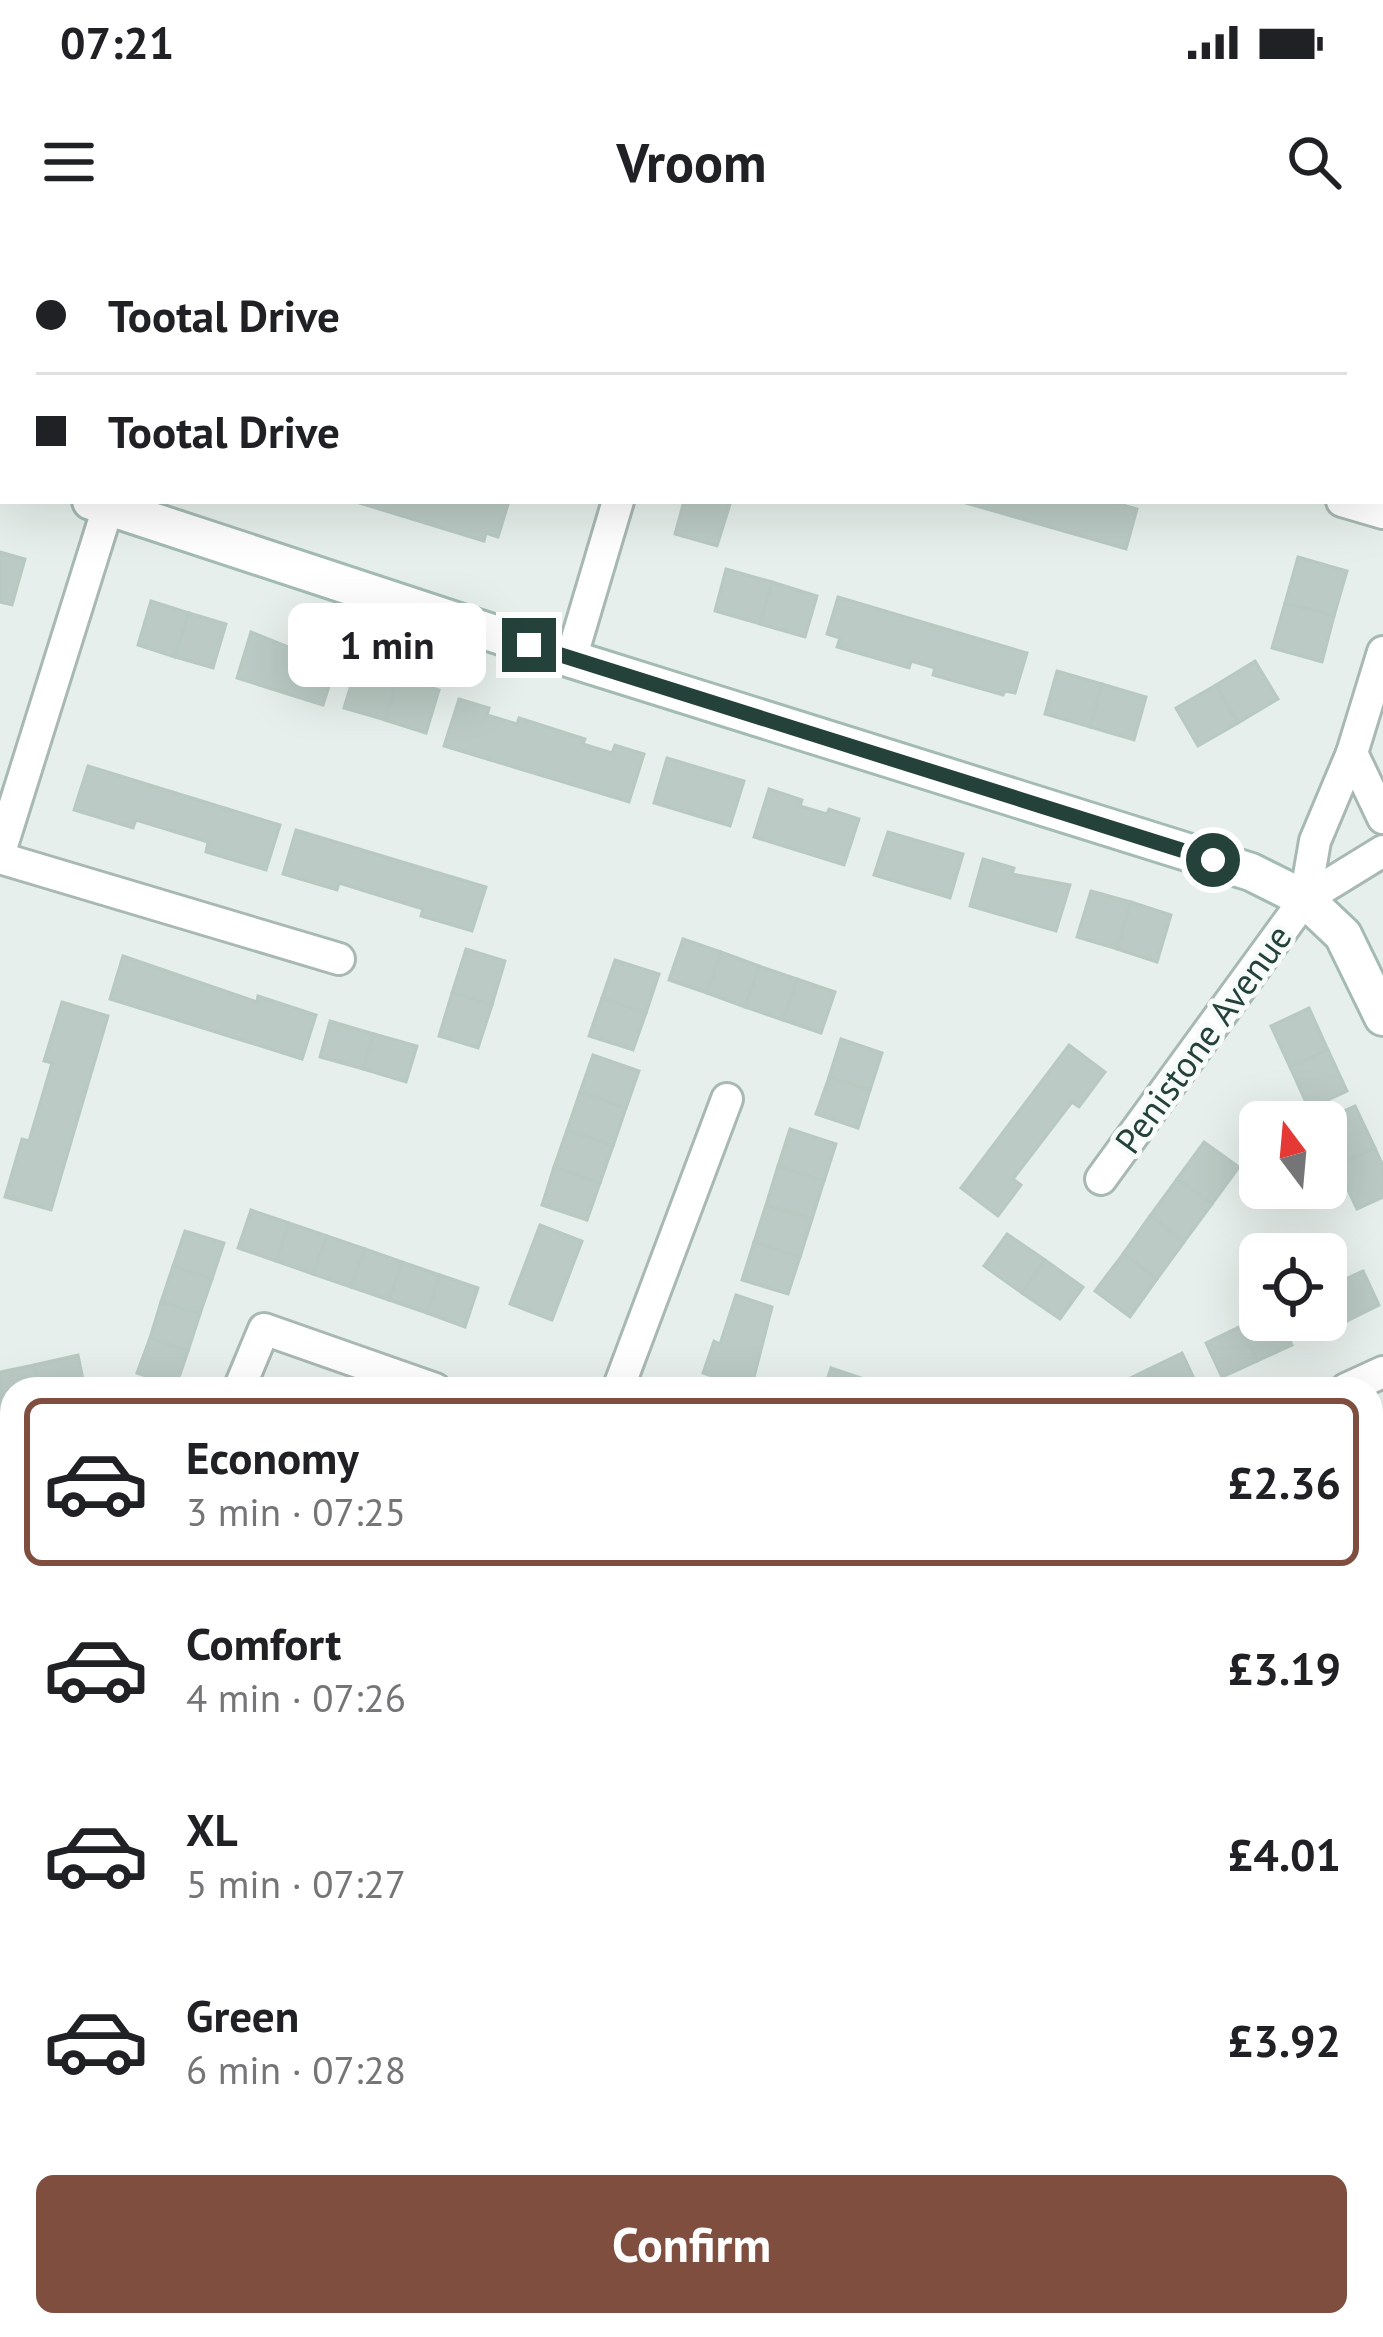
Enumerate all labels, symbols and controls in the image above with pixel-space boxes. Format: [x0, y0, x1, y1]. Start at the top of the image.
text: 07:21 [60, 13, 174, 71]
text: Vroom [617, 127, 766, 197]
icon: menu [36, 129, 102, 195]
icon: search [1281, 129, 1347, 195]
text: Tootal Drive [108, 286, 340, 344]
text: Tootal Drive [108, 402, 340, 460]
callout: 1 min [289, 603, 487, 687]
route end [502, 618, 556, 672]
text: 1 min [339, 619, 435, 670]
route start [1186, 833, 1240, 887]
street label: Penistone Avenue [1104, 915, 1301, 1162]
north arrow [1239, 1101, 1347, 1209]
map controls [1239, 1101, 1347, 1341]
button: locate [1239, 1233, 1347, 1341]
icon: car [42, 1428, 150, 1536]
text: Economy [186, 1428, 359, 1486]
text: £2.36 [1228, 1453, 1341, 1511]
text: 3 min · 07:25 [186, 1486, 406, 1537]
icon: car [42, 1614, 150, 1722]
text: Comfort [186, 1614, 341, 1672]
text: £3.19 [1228, 1639, 1341, 1697]
text: 4 min · 07:26 [186, 1672, 406, 1723]
icon: car [42, 1800, 150, 1908]
text: XL [186, 1800, 238, 1858]
text: £4.01 [1228, 1825, 1341, 1883]
text: 5 min · 07:27 [186, 1858, 406, 1909]
icon: car [42, 1986, 150, 2094]
text: Green [186, 1986, 299, 2044]
text: £3.92 [1228, 2011, 1341, 2069]
text: 6 min · 07:28 [186, 2044, 406, 2095]
button: Confirm [36, 2175, 1347, 2313]

